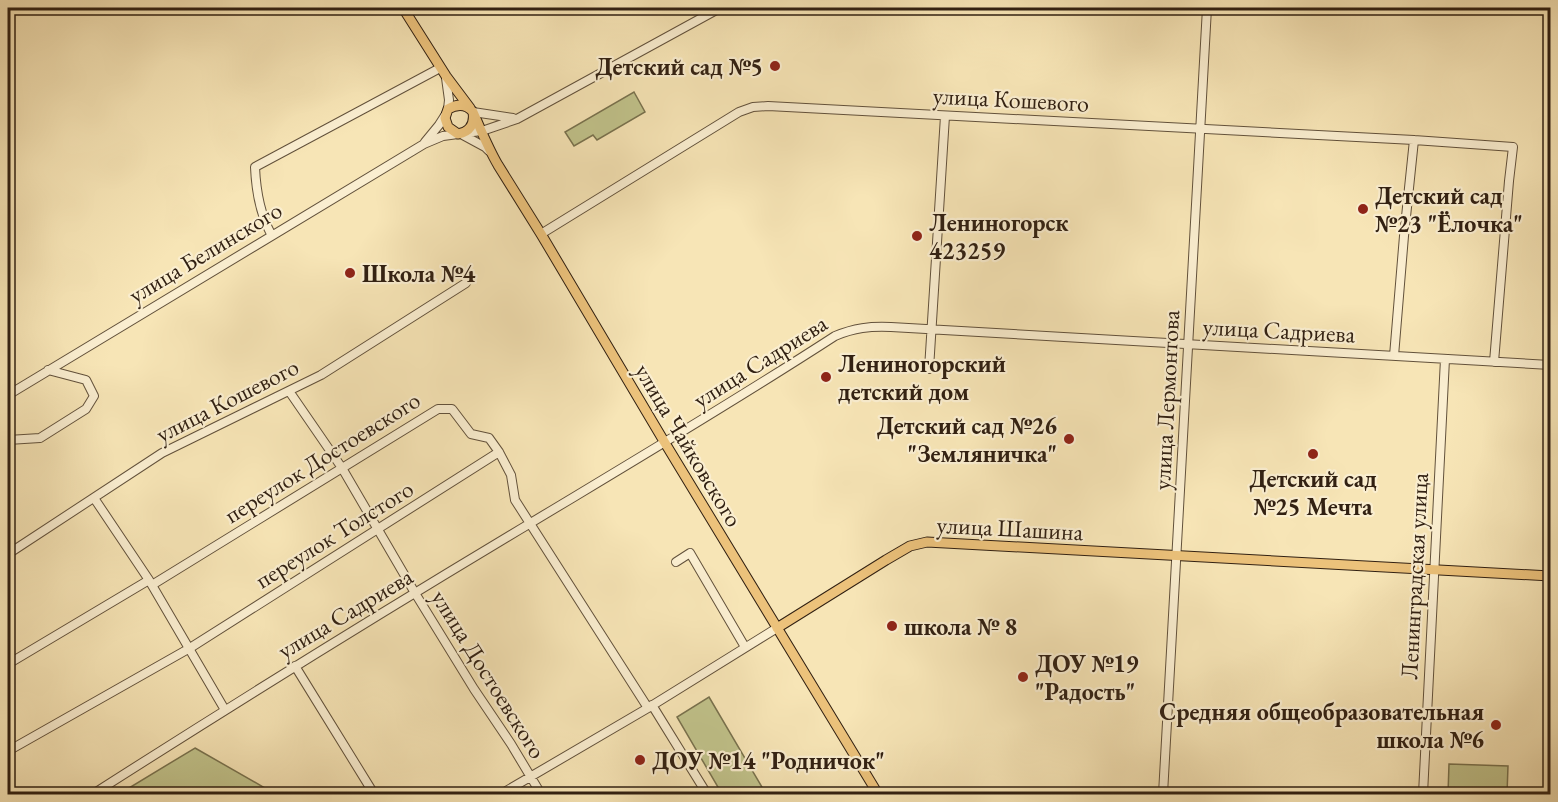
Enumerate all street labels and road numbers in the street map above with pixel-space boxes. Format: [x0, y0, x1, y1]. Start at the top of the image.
street label: улица Кошевого [932, 79, 1090, 119]
street label: улица Белинского [123, 194, 288, 310]
street label: улица Садриева [687, 307, 833, 415]
street label: улица Лермонтова [1146, 309, 1186, 491]
street label: улица Садриева [1202, 311, 1356, 349]
street label: улица Кошевого [150, 351, 304, 449]
street label: улица Чайковского [628, 358, 750, 532]
street label: переулок Достоевского [218, 384, 426, 530]
street label: Ленинградская улица [1393, 472, 1435, 680]
street label: переулок Толстого [249, 473, 419, 595]
street label: улица Шашина [936, 509, 1084, 547]
street label: улица Садриева [272, 560, 419, 666]
street label: улица Достоевского [425, 584, 553, 764]

